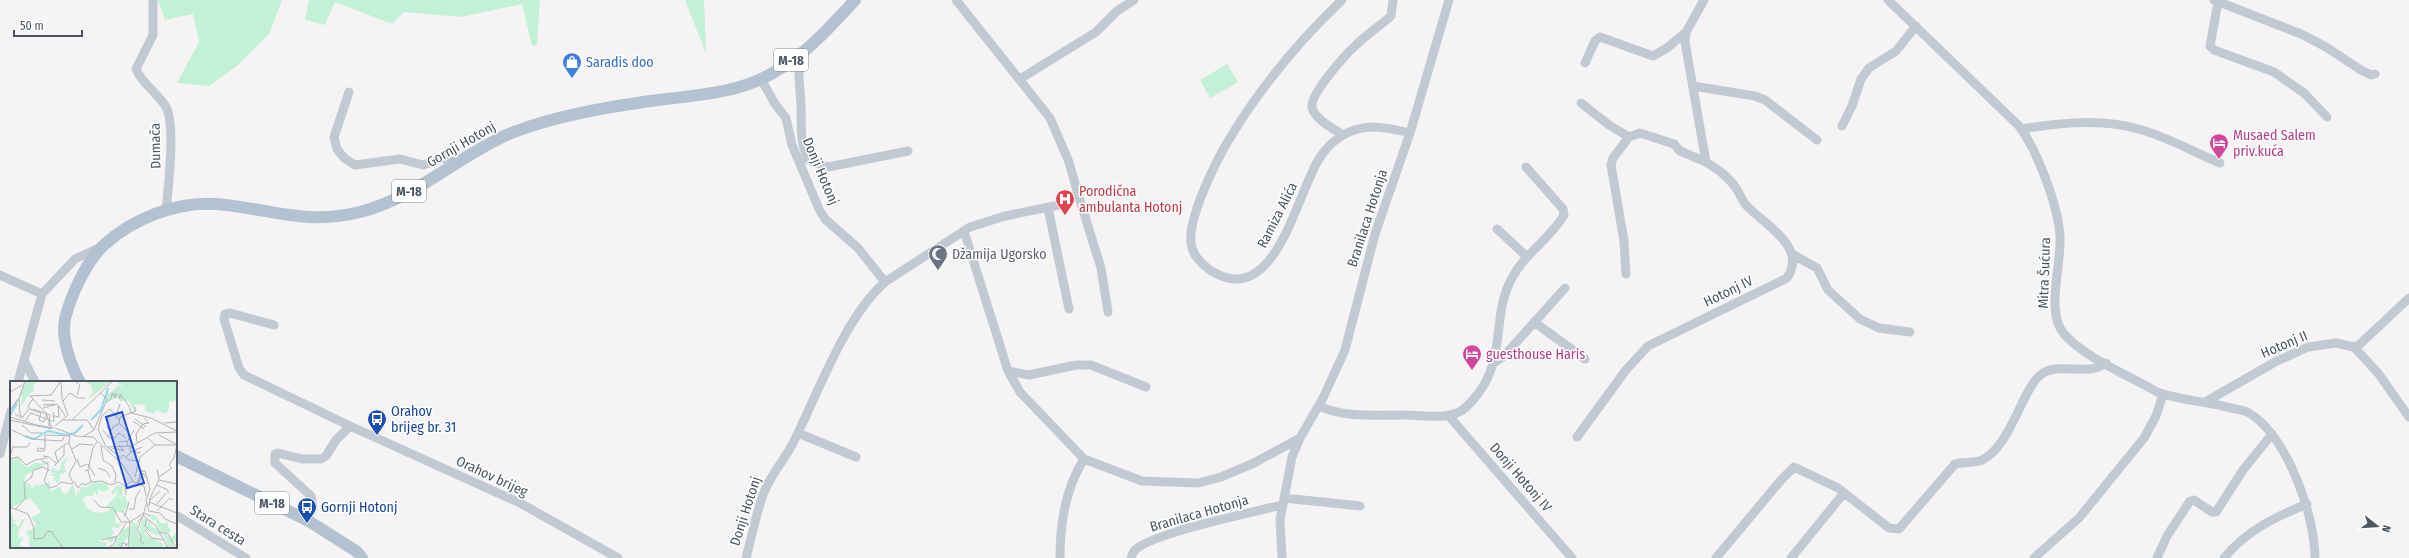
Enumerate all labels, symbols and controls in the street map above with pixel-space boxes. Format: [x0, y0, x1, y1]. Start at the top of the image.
scale bar [14, 12, 82, 38]
text: 50 m [20, 19, 44, 33]
road number: M-18 [774, 49, 808, 71]
shop icon: Saradis doo [561, 51, 583, 79]
place label: Saradis doo [586, 54, 654, 71]
street label: Gornji Hotonj [424, 118, 499, 171]
street label: Dumača [147, 123, 164, 169]
place label: Musaed Salem priv.kuća [2233, 127, 2316, 160]
hotel icon: Musaed Salem priv.kuća [2208, 132, 2230, 160]
street label: Donji Hotonj [799, 135, 842, 208]
street label: Branilaca Hotonja [1344, 167, 1391, 269]
street label: Ramiza Alića [1254, 179, 1301, 251]
road number: M-18 [392, 180, 426, 202]
place label: Porodična ambulanta Hotonj [1079, 183, 1182, 216]
hospital icon: Porodična ambulanta Hotonj [1054, 188, 1076, 216]
street label: Mitra Šućura [2034, 237, 2054, 309]
mosque icon: Džamija Ugorsko [927, 243, 949, 271]
place label: Džamija Ugorsko [952, 246, 1047, 263]
street label: Hotonj IV [1701, 272, 1756, 311]
street label: Hotonj II [2258, 327, 2310, 362]
hotel icon: guesthouse Haris [1461, 343, 1483, 371]
place label: guesthouse Haris [1486, 346, 1585, 363]
inset map [10, 381, 177, 548]
place label: Orahov brijeg br. 31 [391, 403, 456, 436]
bus stop icon: Orahov brijeg br. 31 [366, 408, 388, 436]
street label: Donji Hotonj IV [1486, 439, 1556, 516]
street label: Orahov brijeg [453, 452, 531, 501]
street label: Donji Hotonj [726, 474, 765, 548]
street label: Branilaca Hotonja [1148, 491, 1250, 536]
road number: M-18 [255, 492, 289, 514]
bus stop icon: Gornji Hotonj [296, 496, 318, 524]
place label: Gornji Hotonj [321, 499, 397, 516]
street label: Stara cesta [187, 502, 249, 549]
north arrow [2357, 506, 2397, 546]
text: N [2379, 524, 2393, 534]

